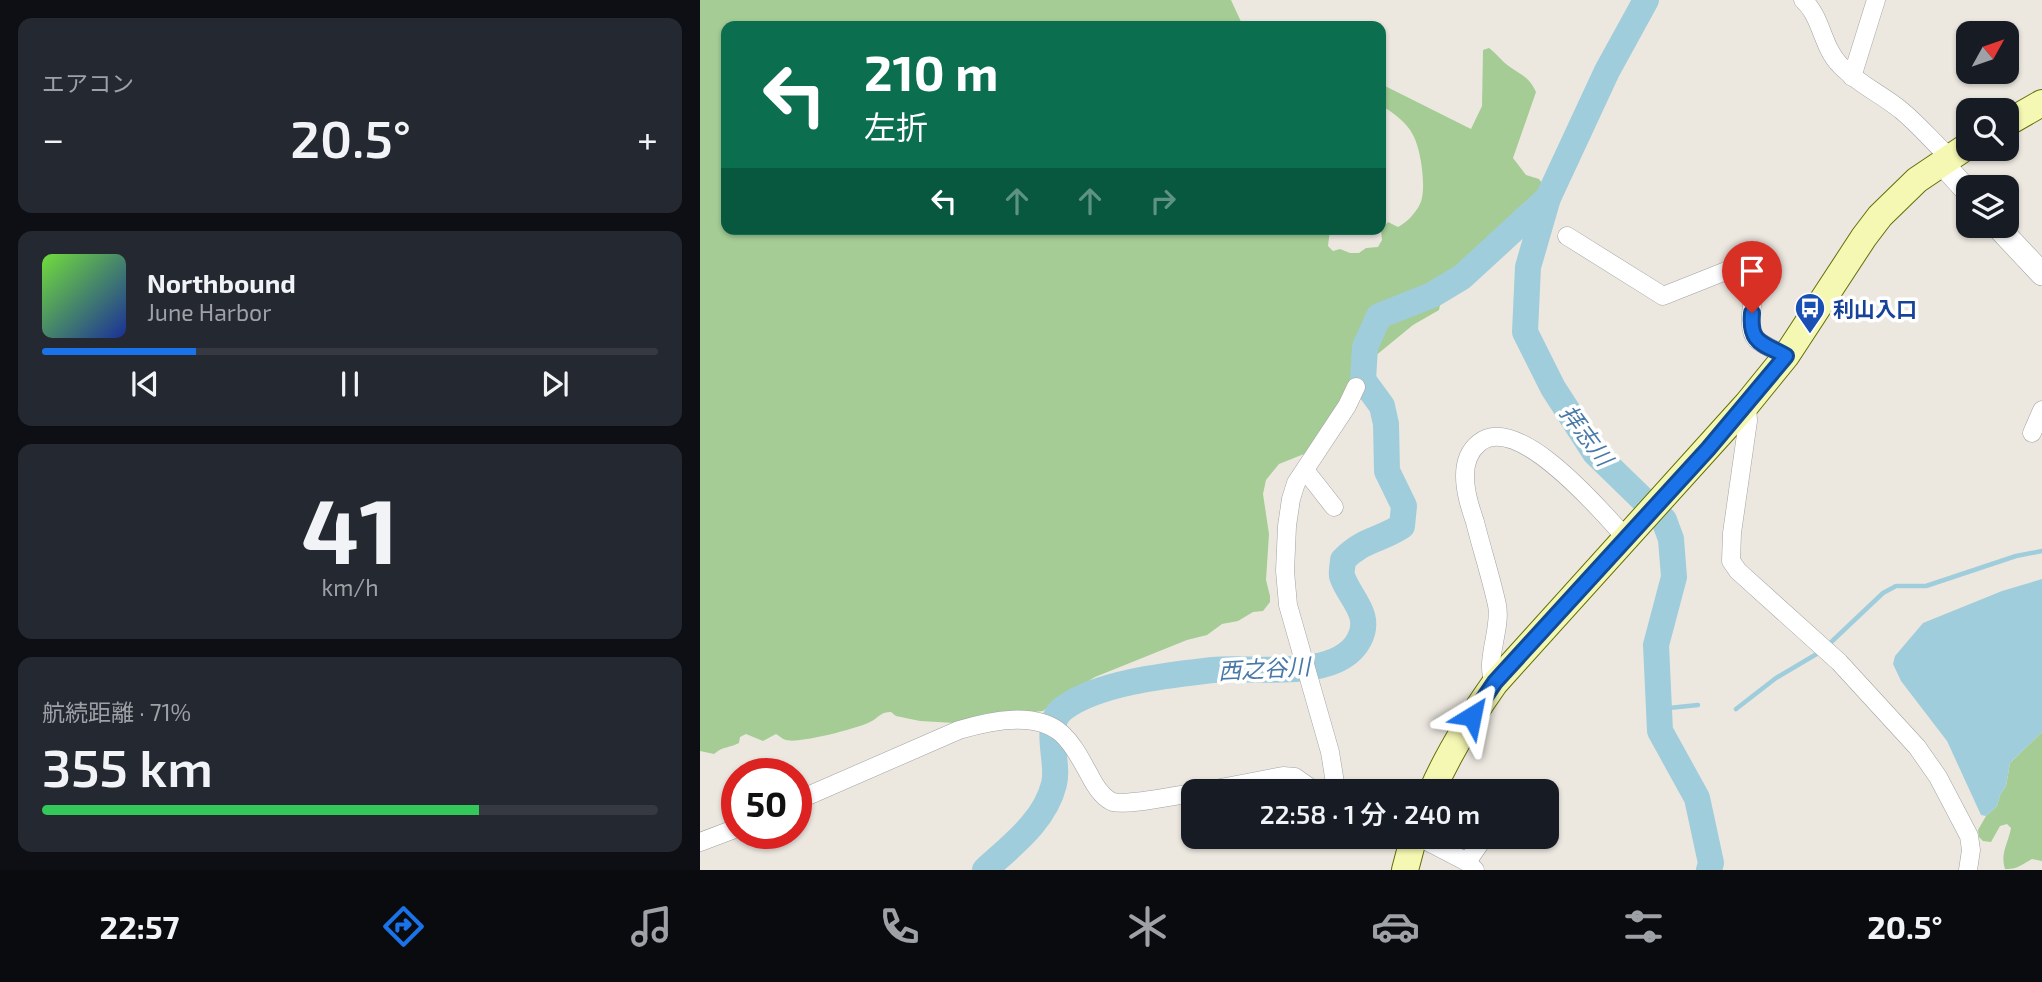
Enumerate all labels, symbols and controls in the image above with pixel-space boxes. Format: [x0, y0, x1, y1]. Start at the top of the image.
north arrow [1956, 21, 2020, 84]
map controls [1956, 21, 2019, 238]
text: 210 m [864, 42, 998, 101]
icon: left [749, 49, 840, 140]
text: エアコン [42, 69, 134, 97]
button: search [1956, 98, 2019, 161]
text: 20.5° [290, 106, 411, 168]
text: 左折 [864, 107, 928, 145]
text: − [42, 115, 64, 161]
text: + [637, 115, 658, 161]
button: layers [1956, 175, 2019, 238]
icon: left [925, 182, 963, 220]
icon: ahead [998, 182, 1036, 220]
icon: ahead [1071, 182, 1109, 220]
icon: right [1144, 182, 1182, 220]
pin [1722, 241, 1782, 313]
icon: arrive [1733, 252, 1771, 290]
text: Northbound [147, 267, 296, 298]
bus stop icon: 利山入口 [1793, 291, 1827, 335]
place label: 利山入口 [1833, 296, 1917, 321]
text: June Harbor [147, 298, 271, 326]
icon: previous [126, 365, 164, 403]
icon: pause [331, 365, 369, 403]
icon: next [536, 365, 574, 403]
water label: 拝志川 [1555, 399, 1621, 473]
text: 41 [301, 473, 399, 582]
text: km/h [321, 573, 379, 601]
water label: 西之谷川 [1217, 651, 1314, 684]
position arrow [1435, 679, 1509, 753]
text: 航続距離 · 71% [42, 698, 191, 726]
text: 355 km [42, 735, 213, 797]
speed limit sign: 50 [721, 758, 812, 849]
text: 22:58 · 1 分 · 240 m [1260, 798, 1480, 829]
icon: directions [379, 902, 428, 951]
icon: music [627, 902, 676, 951]
icon: phone [875, 902, 924, 951]
icon: climate [1123, 902, 1172, 951]
icon: car [1371, 902, 1420, 951]
icon: filters [1619, 902, 1668, 951]
text: 22:57 [100, 907, 180, 945]
text: 20.5° [1867, 907, 1942, 945]

